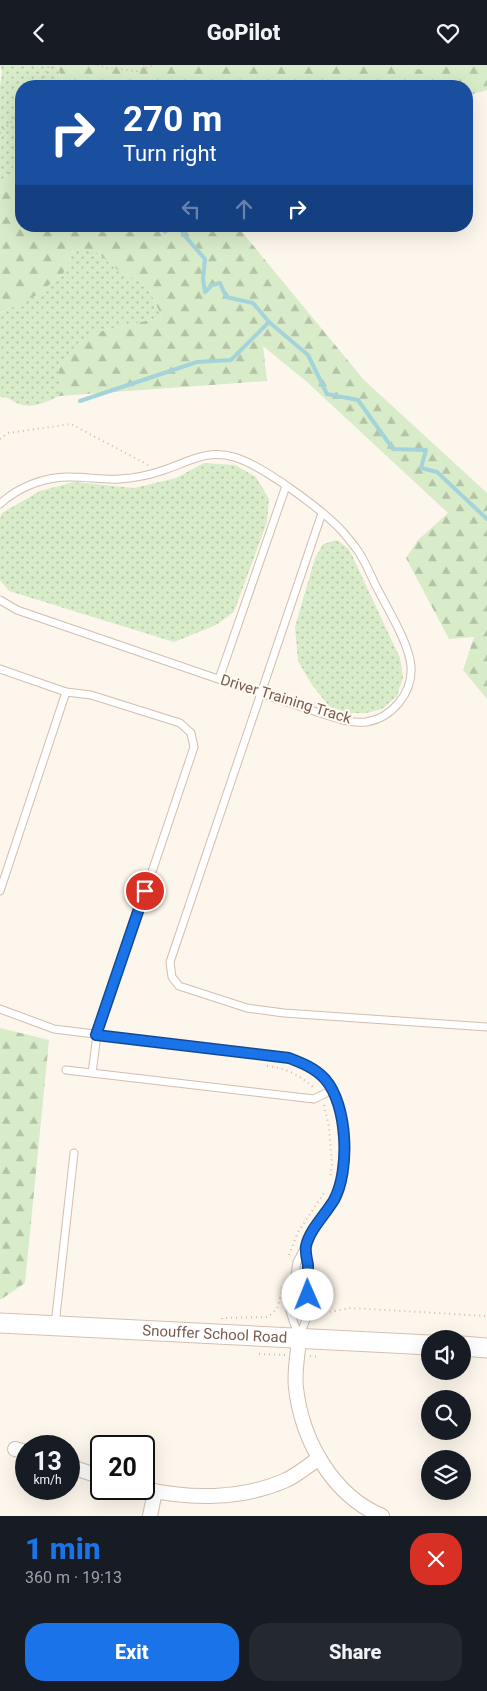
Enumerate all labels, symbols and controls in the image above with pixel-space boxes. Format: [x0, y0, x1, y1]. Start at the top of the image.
icon: back [25, 19, 53, 47]
icon: heart [434, 19, 462, 47]
text: GoPilot [207, 20, 280, 45]
text: 270 m [123, 99, 222, 140]
icon: right [40, 100, 105, 165]
text: Turn right [123, 141, 217, 166]
icon: left [177, 195, 205, 223]
icon: ahead [230, 195, 258, 223]
icon: right [283, 195, 311, 223]
street label: Driver Training Track [218, 671, 354, 728]
pin [124, 870, 166, 912]
icon: arrive [131, 877, 159, 905]
position arrow [281, 1268, 333, 1320]
street label: Snouffer School Road [142, 1321, 288, 1347]
map controls [421, 1330, 471, 1500]
button: sound [421, 1330, 471, 1380]
button: search [421, 1390, 471, 1440]
speed limit sign: 20 [90, 1435, 155, 1500]
text: 13 [33, 1447, 62, 1476]
button: layers [421, 1450, 471, 1500]
text: km/h [33, 1473, 62, 1487]
text: 1 min [25, 1531, 101, 1566]
button: close [410, 1533, 462, 1585]
text: 360 m · 19:13 [25, 1568, 122, 1587]
button: Exit [25, 1623, 239, 1681]
button: Share [249, 1623, 462, 1681]

